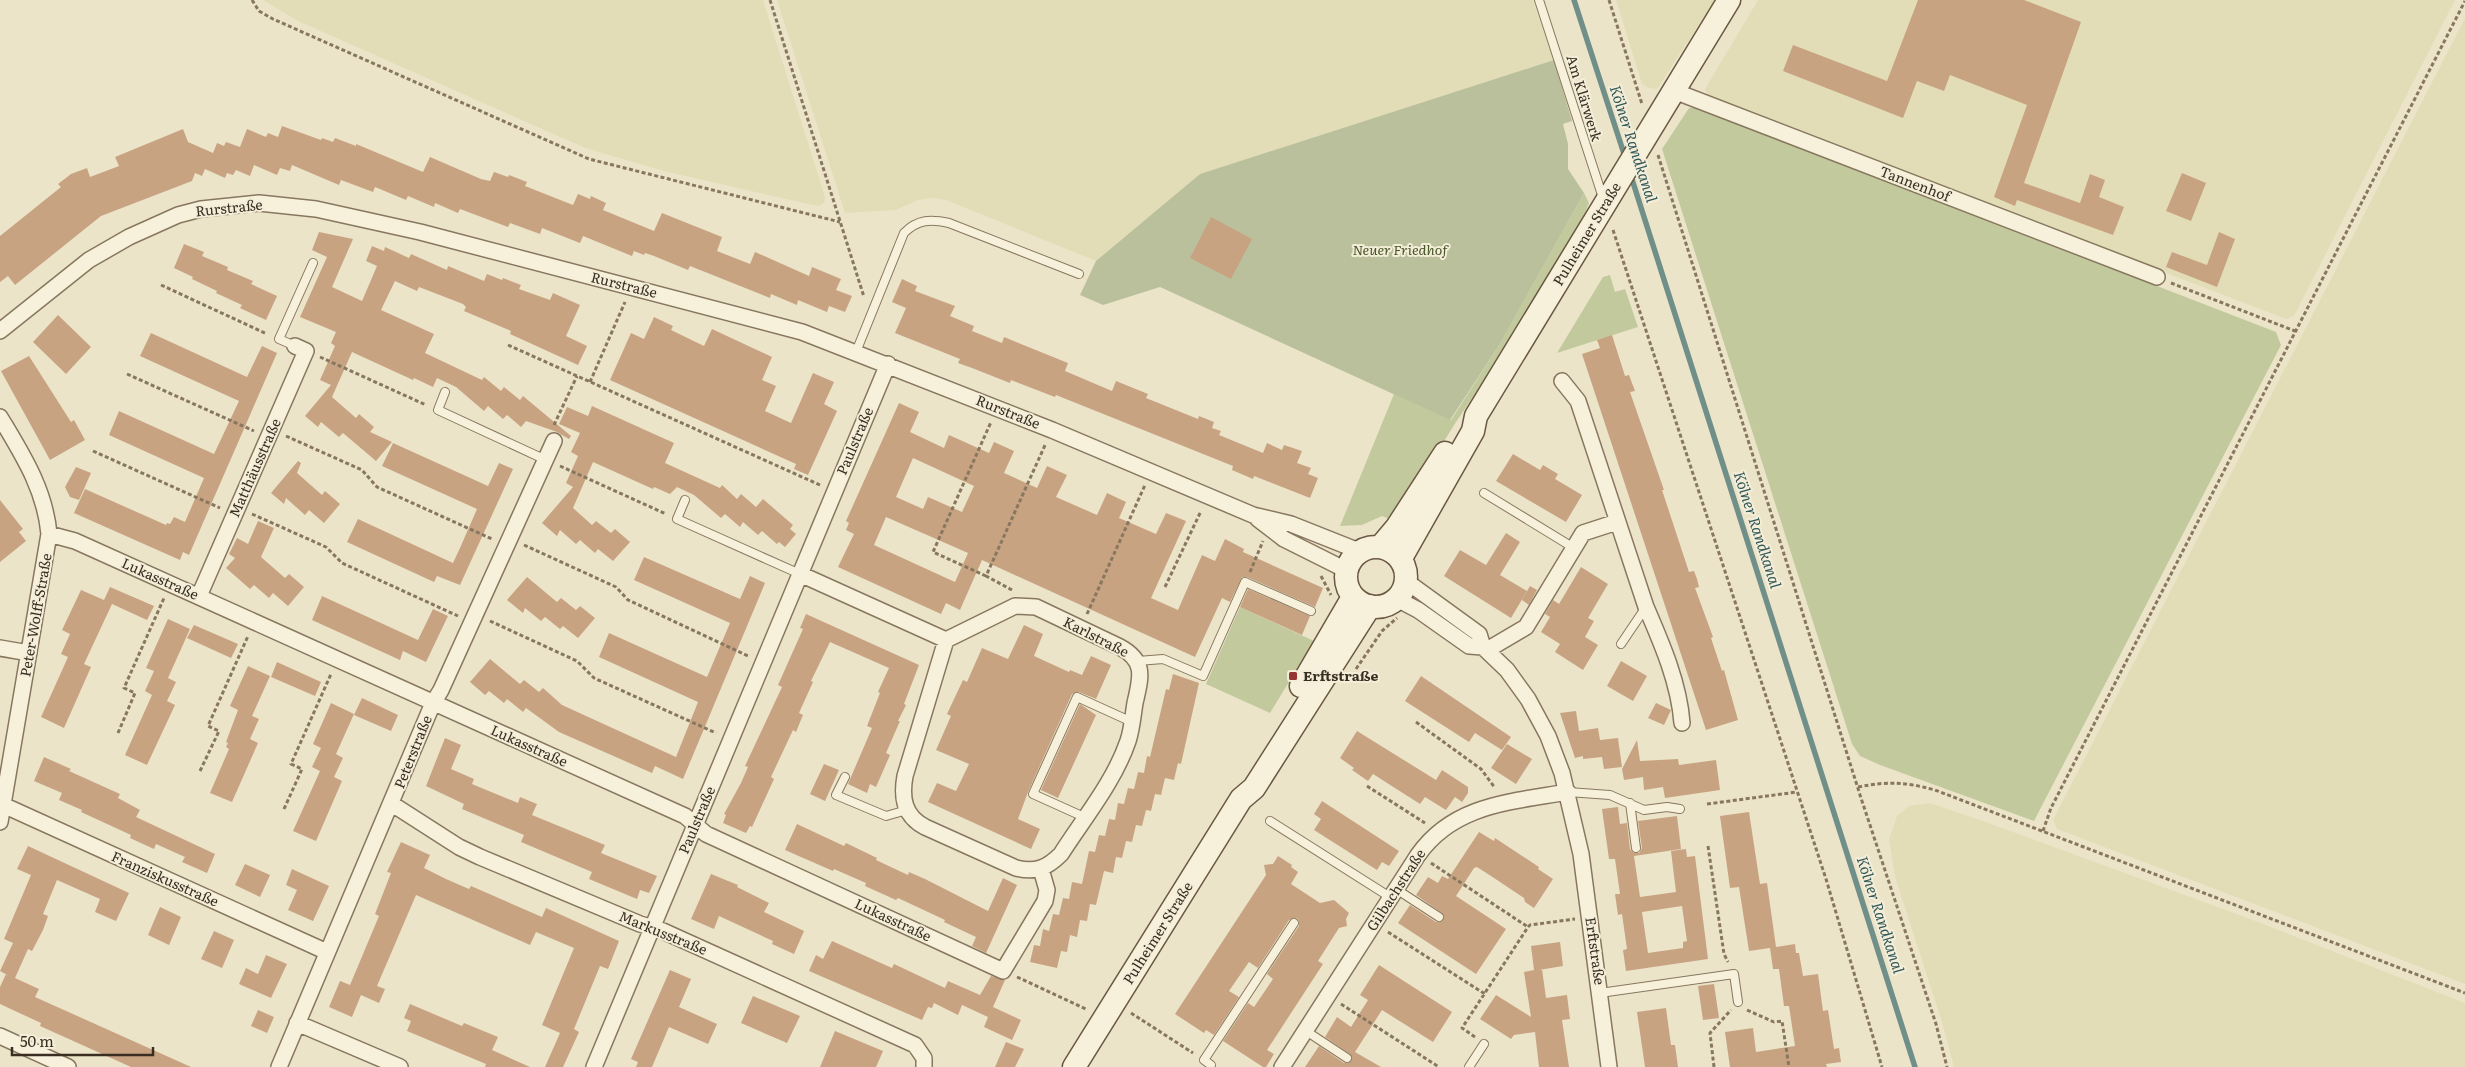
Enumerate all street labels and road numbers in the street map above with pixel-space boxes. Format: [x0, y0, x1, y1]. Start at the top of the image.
street label: Am Klärwerk [1562, 52, 1608, 144]
street label: Tannenhof [1877, 160, 1955, 206]
street label: Pulheimer Straße [1547, 178, 1625, 289]
street label: Rurstraße [194, 194, 263, 220]
street label: Rurstraße [589, 266, 659, 302]
street label: Rurstraße [973, 389, 1043, 433]
street label: Paulstraße [831, 404, 877, 477]
street label: Matthäusstraße [223, 415, 285, 520]
street label: Peter-Wolff-Straße [14, 552, 56, 678]
street label: Lukasstraße [119, 552, 202, 604]
street label: Karlstraße [1060, 611, 1133, 661]
street label: Peterstraße [388, 712, 436, 791]
street label: Lukasstraße [488, 719, 571, 771]
street label: Paulstraße [673, 783, 719, 856]
street label: Gilbachstraße [1361, 844, 1429, 934]
street label: Franziskusstraße [109, 845, 222, 911]
street label: Pulheimer Straße [1117, 877, 1197, 988]
street label: Lukasstraße [852, 893, 935, 946]
street label: Markusstraße [616, 905, 710, 959]
street label: Erftstraße [1581, 916, 1611, 986]

